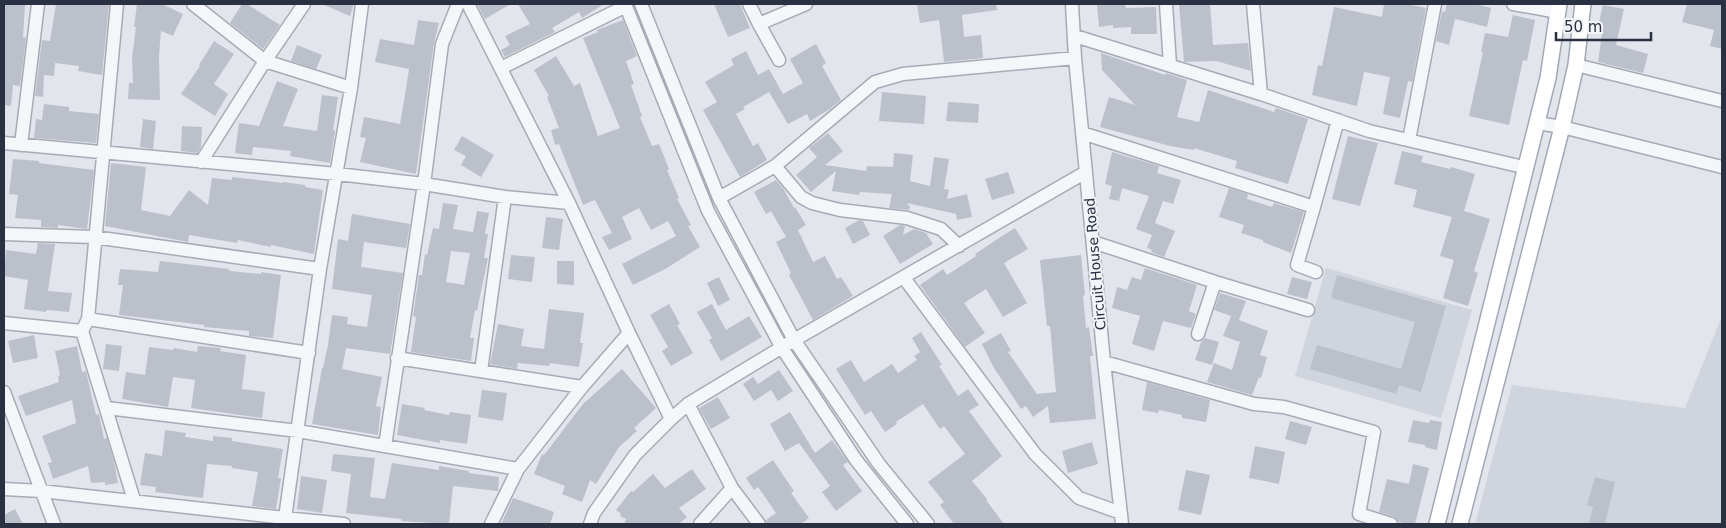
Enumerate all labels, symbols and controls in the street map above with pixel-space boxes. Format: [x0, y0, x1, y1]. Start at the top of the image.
scale bar [1556, 10, 1651, 42]
text: 50 m [1564, 18, 1602, 36]
street label: Circuit House Road [1081, 197, 1109, 331]

